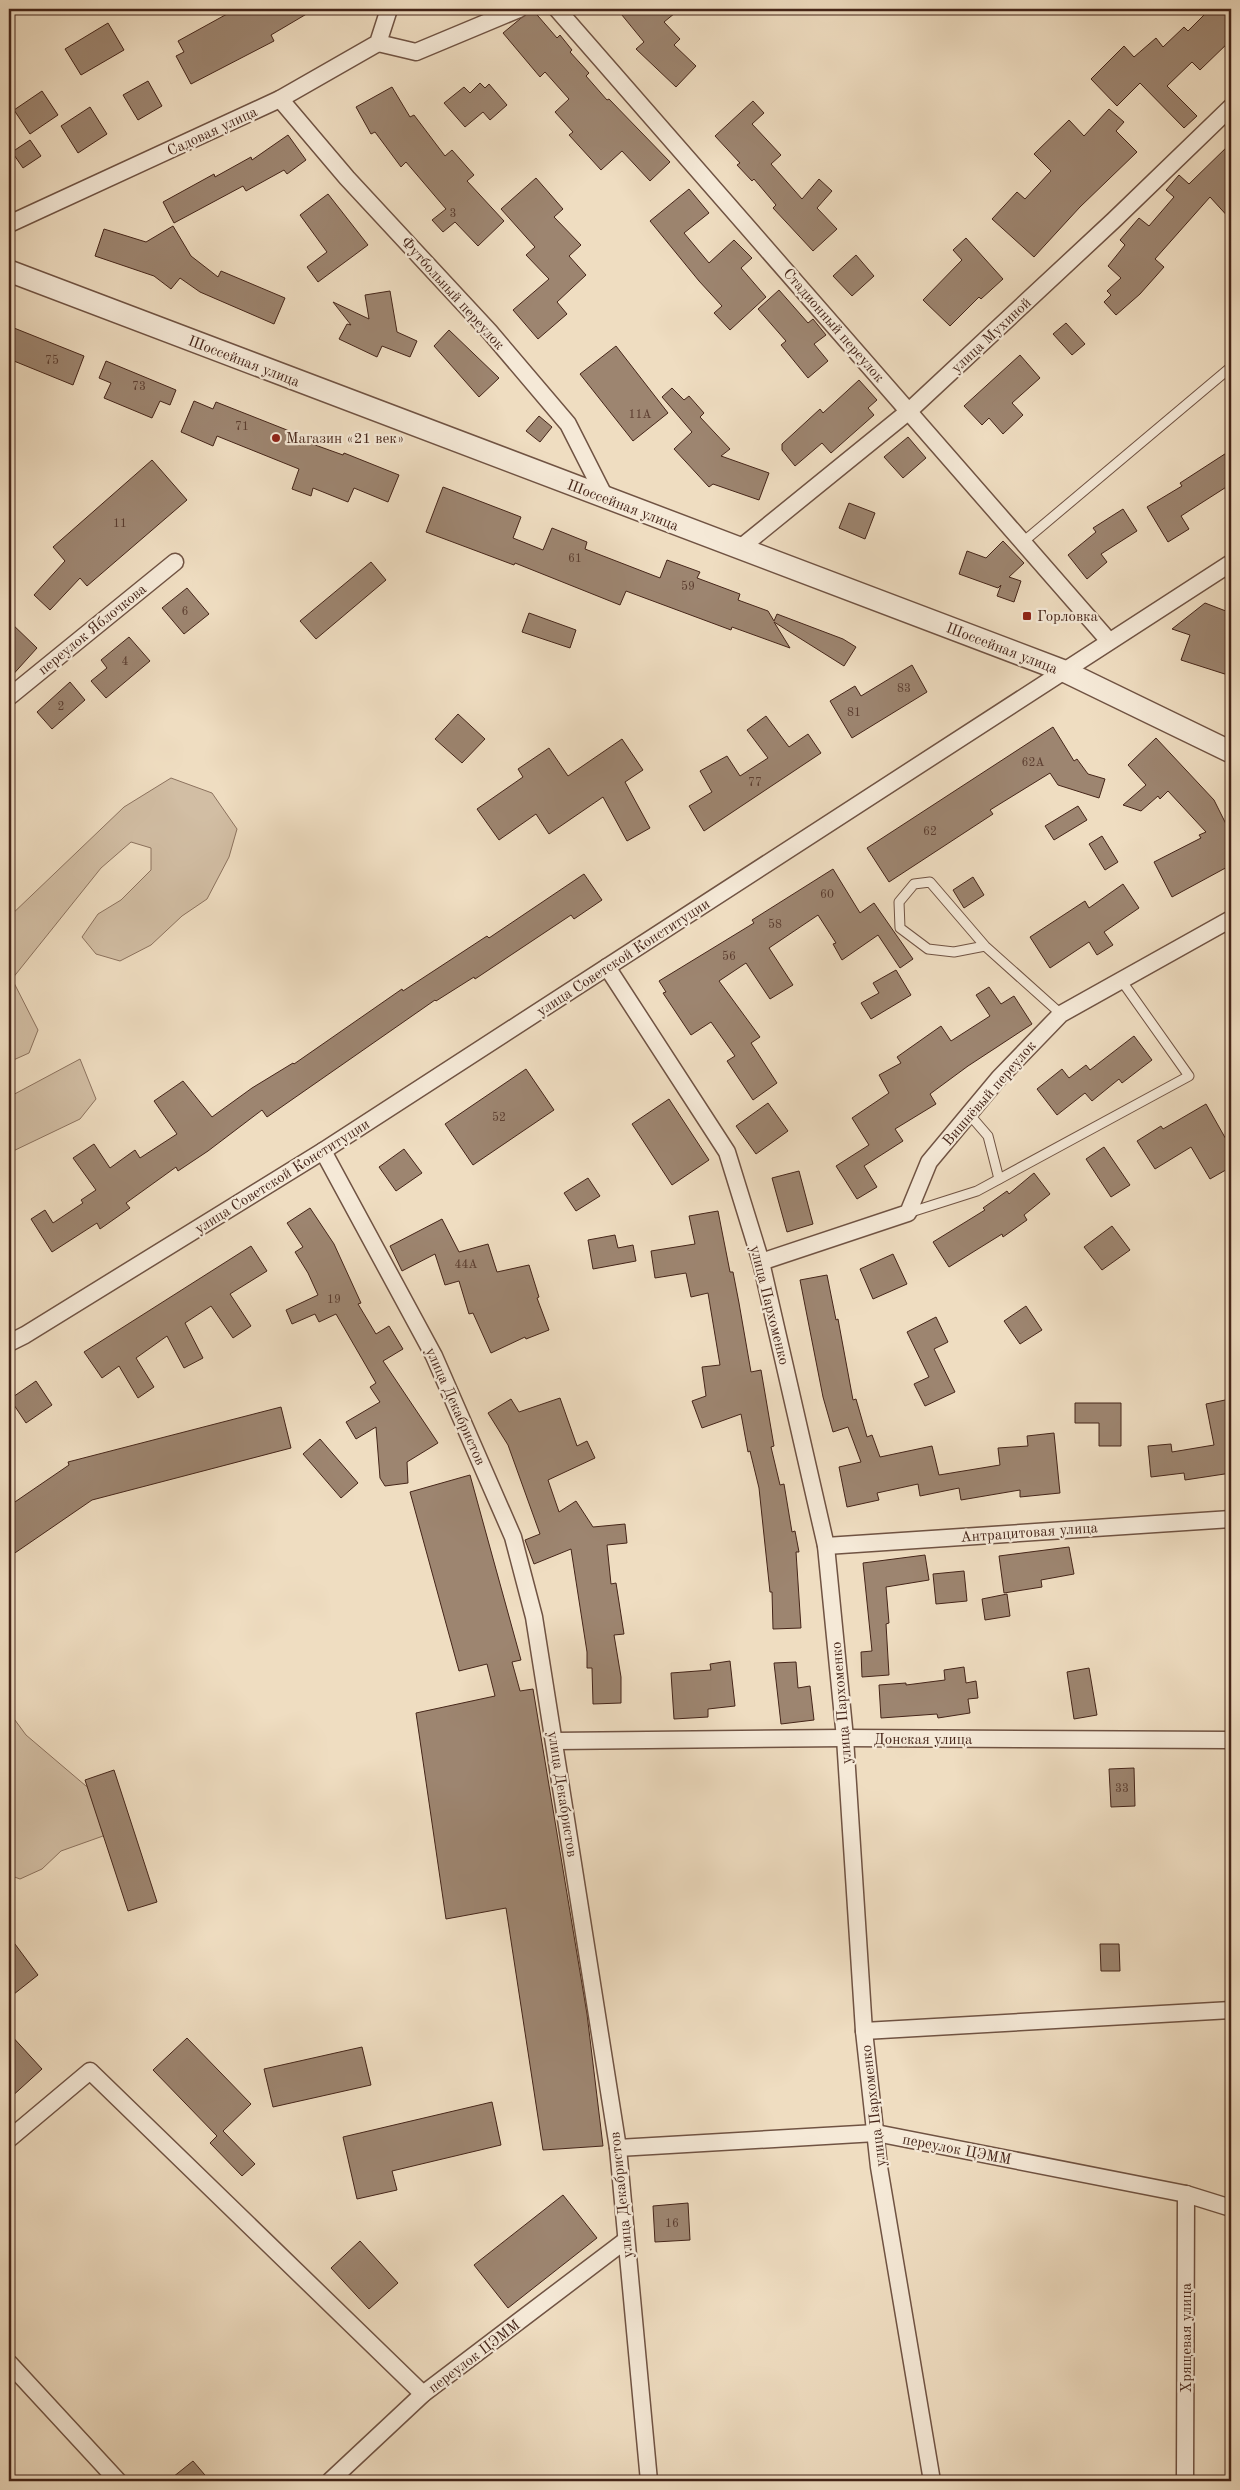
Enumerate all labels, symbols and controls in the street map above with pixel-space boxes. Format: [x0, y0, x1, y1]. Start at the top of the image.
street label: Садовая улица [165, 105, 260, 160]
house number: 3 [450, 208, 456, 220]
street label: Футбольный переулок [397, 235, 507, 354]
street label: Стадионный переулок [779, 266, 887, 386]
street label: улица Мухиной [949, 296, 1035, 377]
street label: Шоссейная улица [186, 334, 302, 391]
house number: 75 [45, 354, 59, 367]
house number: 73 [132, 381, 146, 393]
house number: 11А [628, 409, 652, 421]
house number: 71 [235, 421, 249, 433]
marker: Магазин «21 век» [270, 432, 282, 444]
place label: Магазин «21 век» [286, 432, 404, 447]
street label: Шоссейная улица [565, 478, 681, 535]
house number: 11 [113, 518, 127, 530]
house number: 61 [568, 553, 582, 565]
house number: 59 [681, 580, 695, 593]
street label: переулок Яблочкова [36, 582, 150, 678]
house number: 6 [182, 606, 189, 618]
marker: Горловка [1021, 610, 1033, 622]
place label: Горловка [1037, 610, 1099, 625]
street label: Шоссейная улица [944, 621, 1060, 678]
house number: 4 [122, 656, 129, 668]
house number: 83 [897, 683, 911, 695]
house number: 2 [58, 701, 64, 713]
house number: 81 [847, 707, 861, 719]
house number: 62А [1021, 757, 1045, 769]
house number: 77 [748, 777, 762, 789]
house number: 62 [923, 826, 937, 838]
house number: 60 [820, 889, 834, 901]
street label: улица Советской Конституции [535, 897, 713, 1020]
house number: 58 [768, 918, 782, 931]
house number: 56 [722, 950, 736, 963]
street label: Вишнёвый переулок [941, 1038, 1040, 1149]
house number: 52 [492, 1111, 506, 1124]
street label: улица Советской Конституции [193, 1117, 373, 1237]
street label: улица Пархоменко [746, 1244, 791, 1367]
house number: 44А [454, 1259, 478, 1271]
house number: 19 [327, 1294, 341, 1306]
street label: улица Декабристов [422, 1346, 487, 1468]
street label: Антрацитовая улица [960, 1521, 1099, 1546]
street label: улица Пархоменко [830, 1641, 855, 1765]
street label: улица Декабристов [544, 1730, 579, 1858]
street label: Донская улица [874, 1733, 973, 1748]
house number: 33 [1115, 1783, 1129, 1795]
street label: улица Пархоменко [860, 2044, 889, 2168]
street label: улица Декабристов [608, 2131, 637, 2259]
street label: переулок ЦЭММ [901, 2133, 1012, 2168]
house number: 16 [665, 2218, 679, 2230]
street label: Хрящевая улица [1180, 2282, 1195, 2393]
street label: переулок ЦЭММ [426, 2318, 523, 2396]

